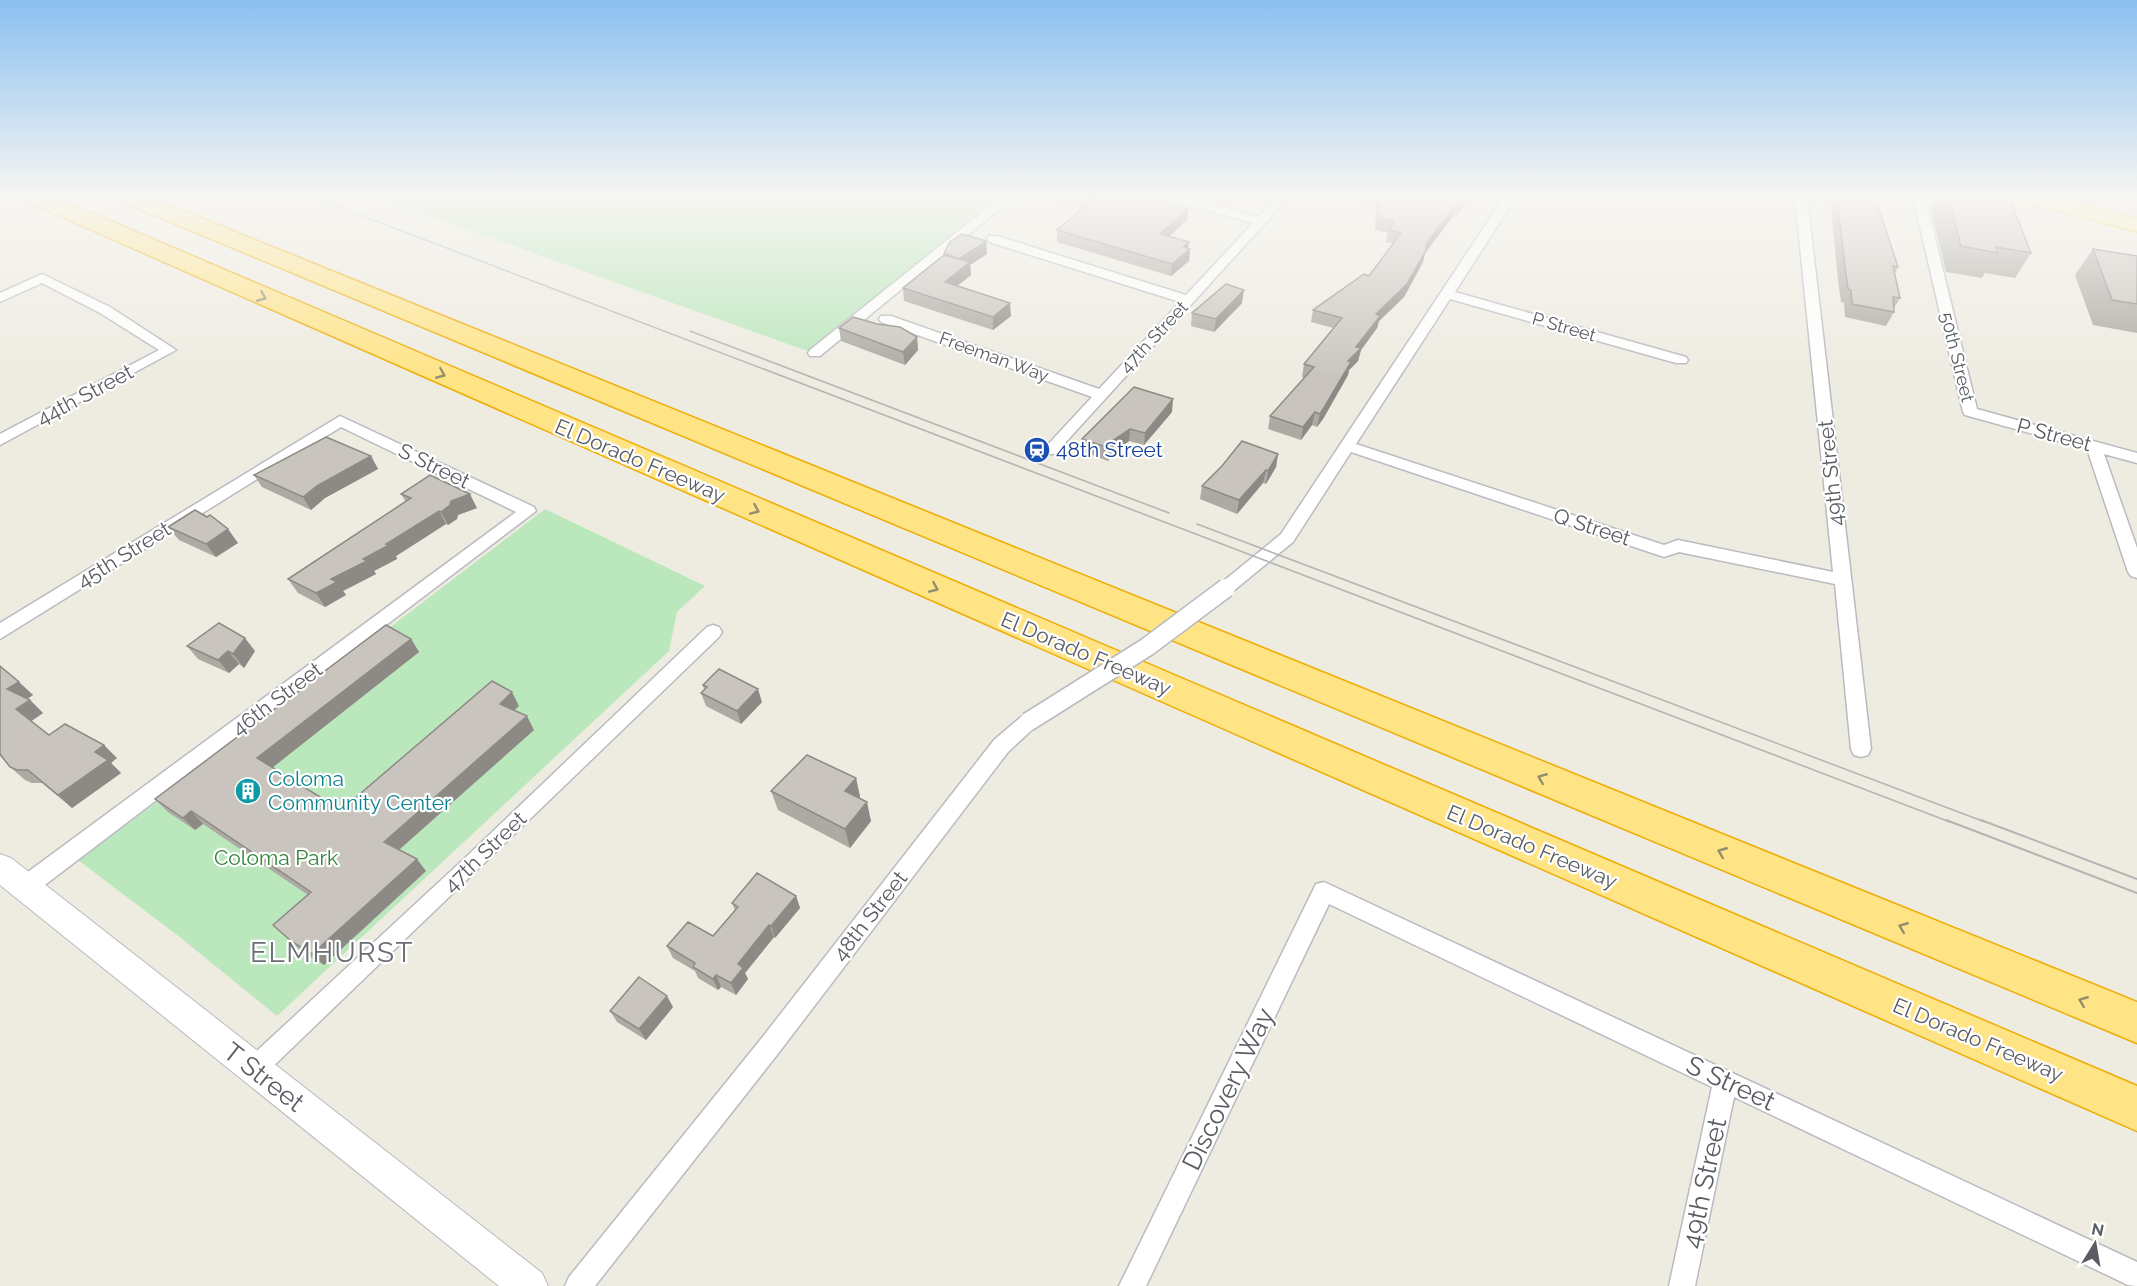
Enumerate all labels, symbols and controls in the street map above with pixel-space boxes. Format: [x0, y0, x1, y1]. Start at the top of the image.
one-way arrow [256, 290, 267, 302]
street label: 47th Street [1115, 296, 1192, 377]
street label: P Street [1530, 307, 1598, 346]
street label: 50th Street [1936, 310, 1979, 404]
street label: Freeman Way [937, 327, 1052, 386]
street label: 44th Street [32, 359, 137, 430]
one-way arrow [435, 367, 446, 379]
street label: El Dorado Freeway [551, 413, 729, 508]
street label: P Street [2014, 413, 2094, 456]
street label: 49th Street [1812, 419, 1849, 527]
station icon: 48th Street [1022, 435, 1052, 465]
place label: 48th Street [1056, 437, 1163, 462]
street label: S Street [394, 438, 474, 494]
street label: Q Street [1551, 502, 1634, 551]
one-way arrow [749, 503, 760, 515]
street label: 45th Street [72, 516, 175, 593]
one-way arrow [928, 581, 939, 593]
street label: El Dorado Freeway [997, 606, 1175, 701]
street label: 46th Street [226, 656, 327, 741]
place label: Coloma Community Center [268, 766, 452, 815]
one-way arrow [1537, 773, 1548, 785]
building icon: Coloma Community Center [233, 776, 263, 806]
street label: El Dorado Freeway [1443, 799, 1621, 894]
street label: 47th Street [438, 806, 531, 897]
park label: Coloma Park [214, 845, 338, 870]
one-way arrow [1718, 847, 1729, 859]
street label: 48th Street [827, 866, 912, 965]
one-way arrow [1898, 922, 1909, 934]
district label: ELMHURST [250, 936, 414, 969]
street label: El Dorado Freeway [1889, 992, 2067, 1087]
one-way arrow [2078, 996, 2089, 1008]
street label: Discovery Way [1176, 1003, 1280, 1175]
street label: T Street [218, 1036, 310, 1118]
street label: S Street [1682, 1049, 1780, 1117]
street label: 49th Street [1676, 1115, 1732, 1251]
north arrow [2065, 1214, 2125, 1274]
text: N [2090, 1219, 2106, 1240]

